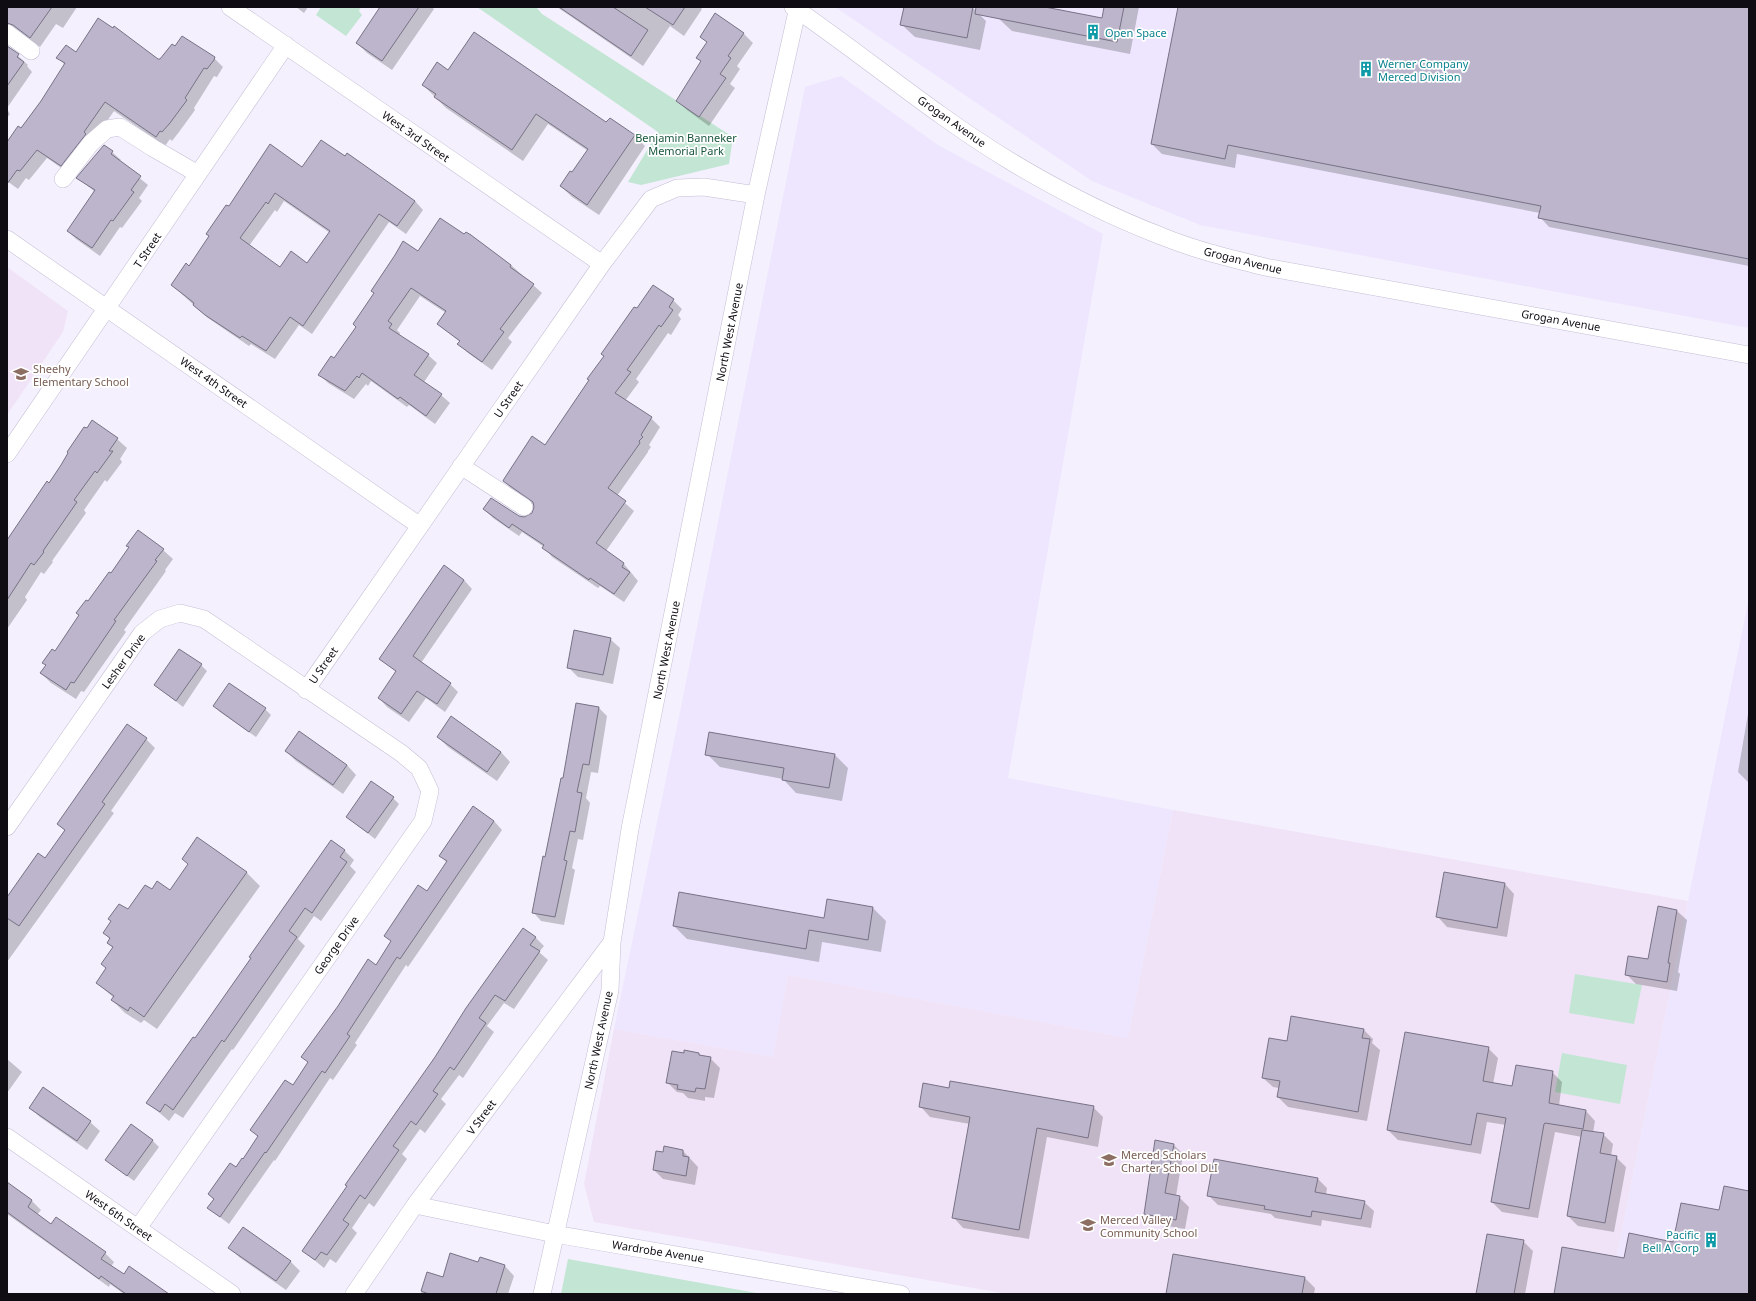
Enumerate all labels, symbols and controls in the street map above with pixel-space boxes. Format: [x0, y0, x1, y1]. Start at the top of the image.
building icon: Open Space [1084, 23, 1102, 41]
place label: Open Space [1105, 25, 1167, 40]
place label: Werner Company Merced Division [1378, 56, 1469, 84]
building icon: Werner Company Merced Division [1357, 60, 1375, 78]
street label: Grogan Avenue [915, 92, 989, 150]
street label: West 3rd Street [379, 107, 453, 165]
park label: Benjamin Banneker Memorial Park [635, 130, 737, 158]
street label: T Street [130, 229, 164, 271]
street label: Grogan Avenue [1202, 243, 1284, 277]
street label: North West Avenue [712, 281, 746, 383]
street label: Grogan Avenue [1520, 306, 1602, 334]
street label: West 4th Street [177, 353, 251, 411]
place label: Sheehy Elementary School [33, 361, 129, 389]
school or university icon: Sheehy Elementary School [12, 365, 30, 383]
street label: U Street [490, 378, 526, 420]
street label: North West Avenue [649, 599, 683, 701]
street label: Lesher Drive [98, 630, 148, 692]
street label: U Street [305, 644, 341, 686]
street label: George Drive [310, 913, 362, 977]
street label: North West Avenue [580, 989, 616, 1091]
street label: V Street [463, 1096, 499, 1138]
place label: Merced Scholars Charter School DLI [1121, 1147, 1218, 1175]
school or university icon: Merced Scholars Charter School DLI [1100, 1151, 1118, 1169]
street label: West 6th Street [82, 1186, 156, 1244]
place label: Merced Valley Community School [1100, 1212, 1197, 1240]
school or university icon: Merced Valley Community School [1079, 1216, 1097, 1234]
place label: Pacific Bell A Corp [1642, 1227, 1699, 1255]
building icon: Pacific Bell A Corp [1702, 1231, 1720, 1249]
street label: Wardrobe Avenue [611, 1236, 705, 1266]

